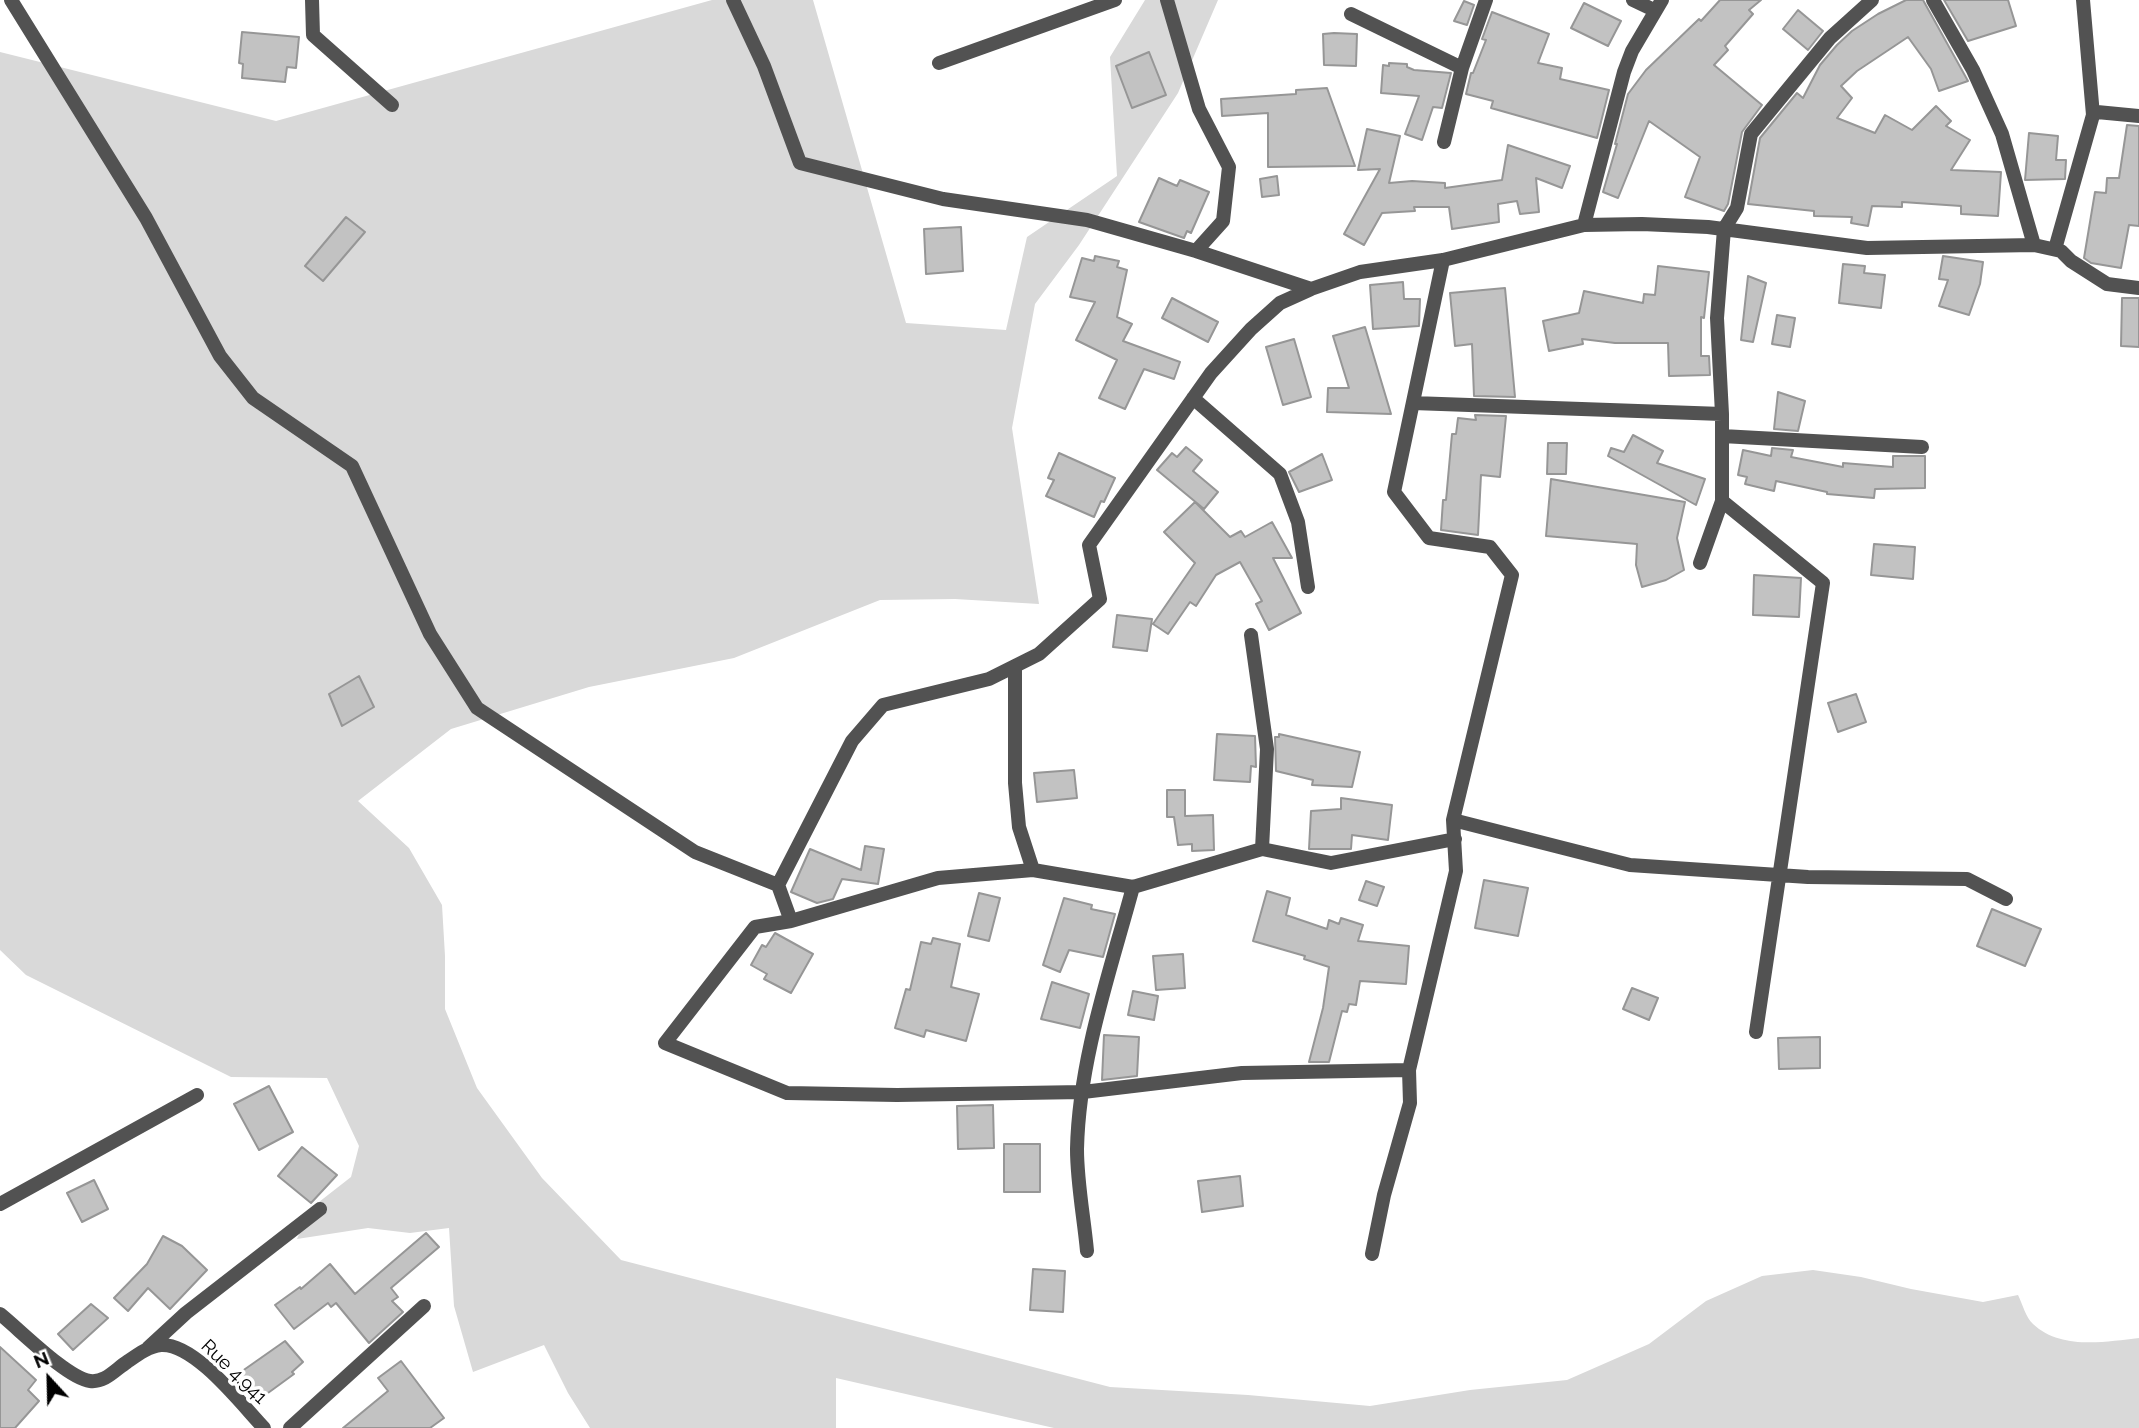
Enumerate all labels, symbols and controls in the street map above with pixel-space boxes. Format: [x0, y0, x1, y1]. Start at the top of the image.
street label: Rue 4.941 [196, 1335, 272, 1409]
north arrow [14, 1344, 84, 1414]
text: N [30, 1347, 52, 1372]

